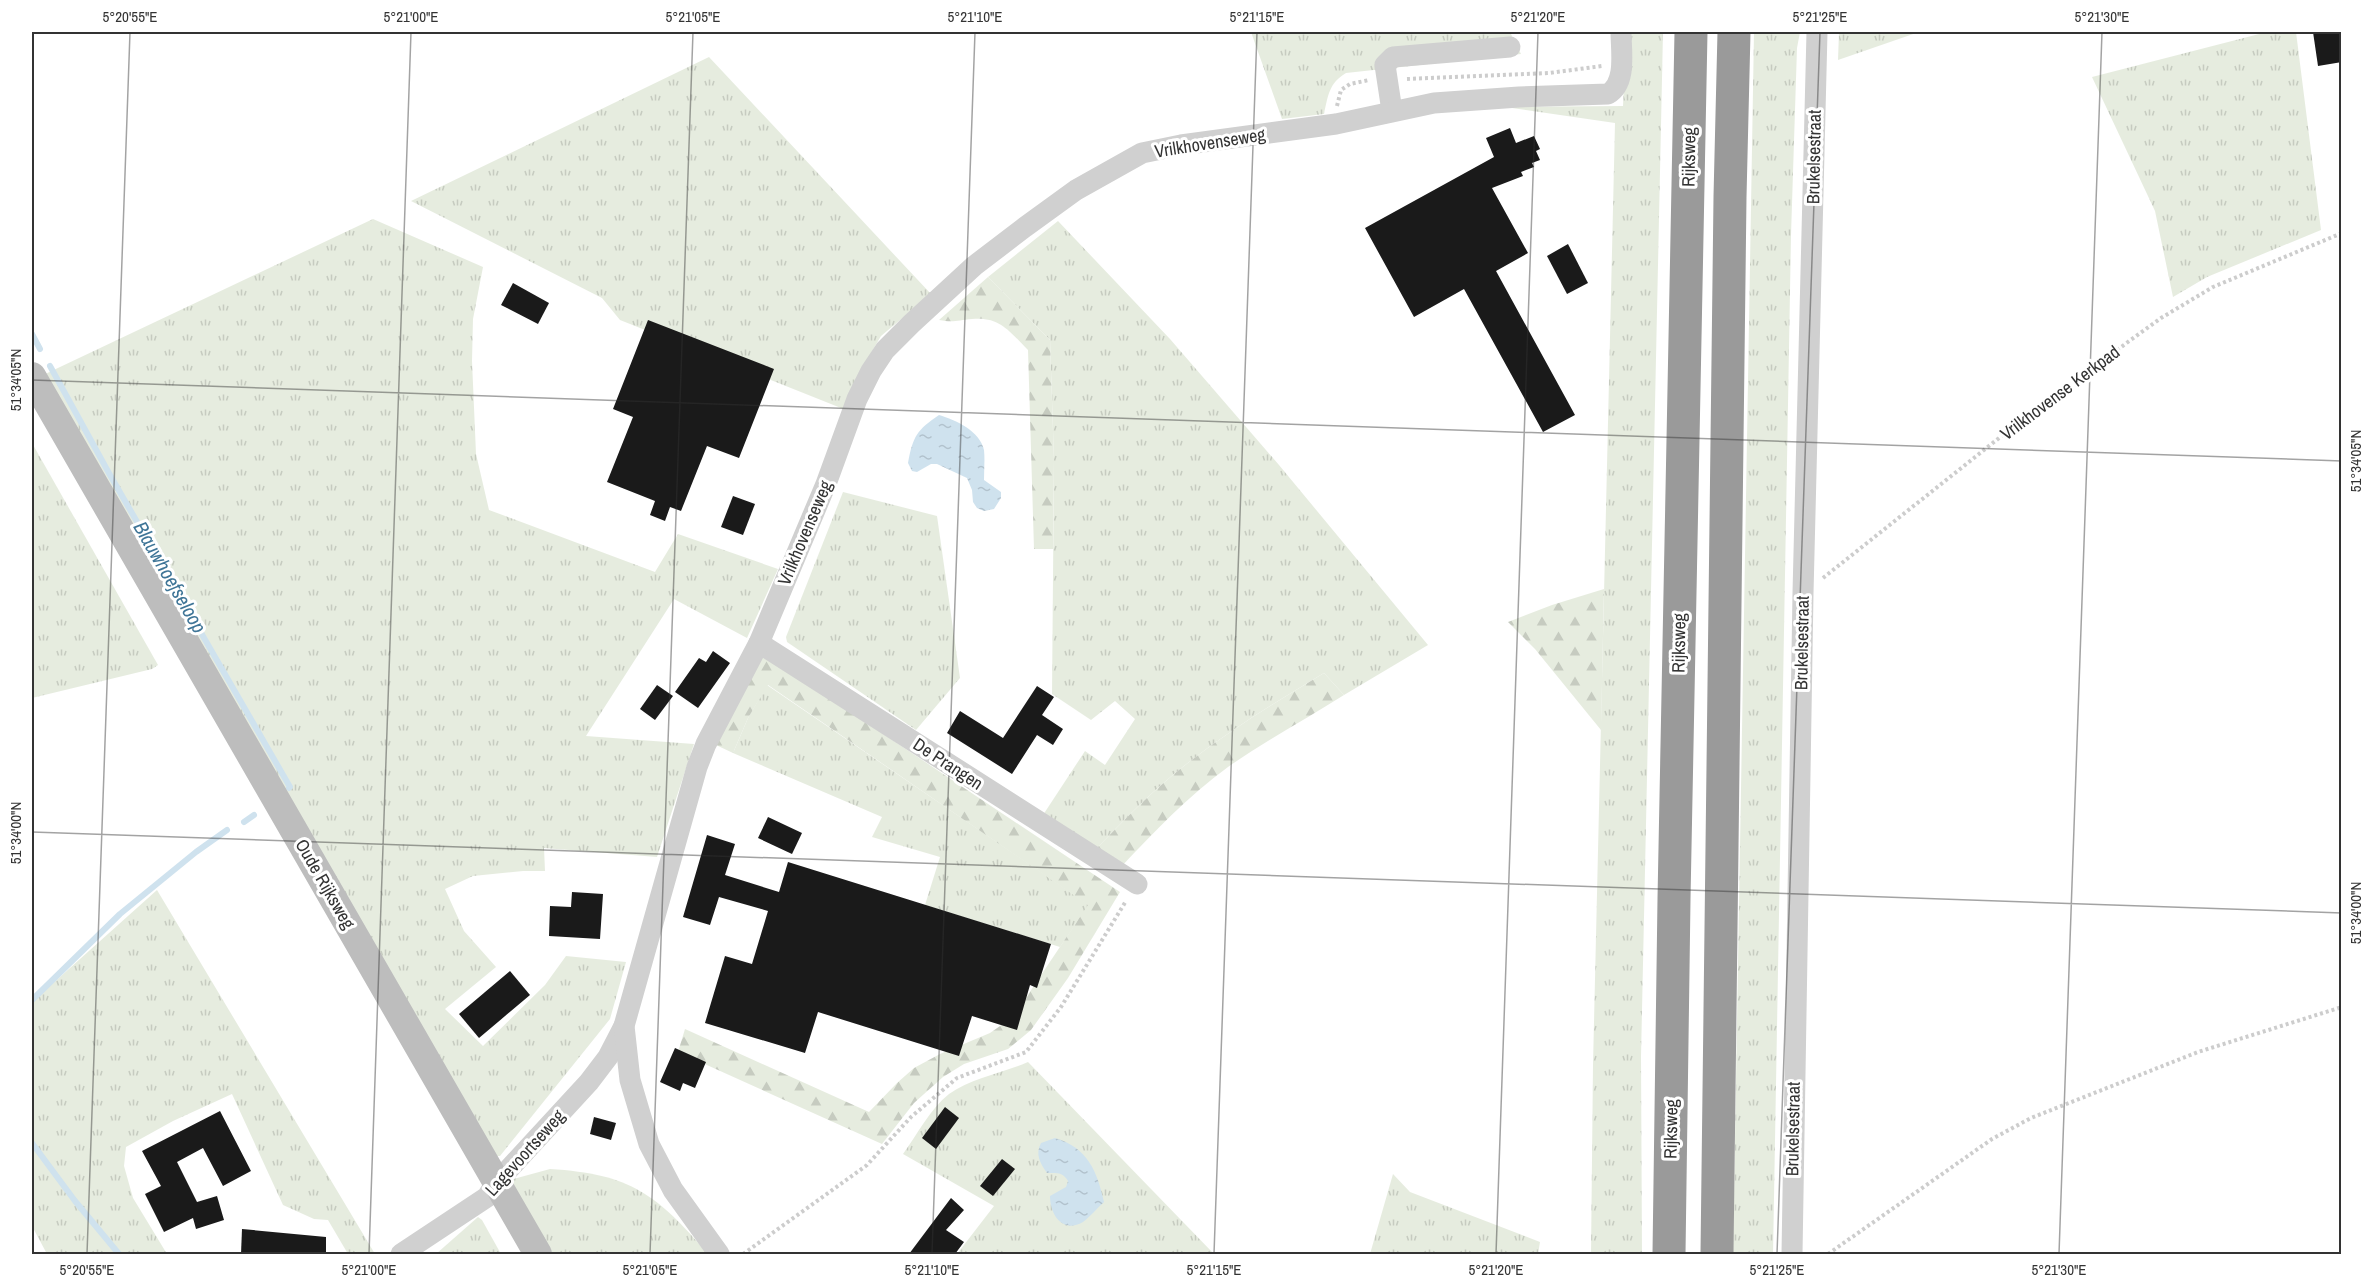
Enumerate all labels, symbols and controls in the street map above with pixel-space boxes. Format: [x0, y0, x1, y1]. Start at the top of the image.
text: 5°20'55"E [102, 6, 158, 27]
text: 5°21'00"E [383, 6, 439, 27]
text: 5°21'05"E [665, 6, 721, 27]
text: 5°21'10"E [947, 6, 1003, 27]
text: 5°21'15"E [1229, 6, 1285, 27]
text: 5°21'20"E [1510, 6, 1566, 27]
text: 5°21'25"E [1792, 6, 1848, 27]
text: 5°21'30"E [2074, 6, 2130, 27]
street label: Brukelsestraat [1800, 110, 1827, 204]
street label: Vrilkhovenseweg [1153, 121, 1268, 164]
street label: Rijksweg [1675, 126, 1702, 187]
street label: Vrilkhovense Kerkpad [1995, 339, 2125, 446]
text: 51°34'05"N [5, 349, 26, 411]
text: 51°34'05"N [2345, 430, 2366, 492]
street label: Vrilkhovenseweg [771, 476, 838, 589]
water label: Blauwhoefseloop [128, 516, 213, 638]
street label: Brukelsestraat [1788, 596, 1815, 690]
street label: Rijksweg [1665, 612, 1692, 673]
street label: De Prangen [908, 732, 988, 796]
text: 51°34'00"N [5, 802, 26, 864]
street label: Oude Rijksweg [290, 834, 362, 934]
text: 51°34'00"N [2345, 882, 2366, 944]
street label: Brukelsestraat [1779, 1082, 1806, 1176]
street label: Rijksweg [1657, 1098, 1684, 1159]
street label: Lagevoortseweg [479, 1103, 571, 1201]
text: 5°20'55"E [59, 1259, 115, 1280]
text: 5°21'00"E [341, 1259, 397, 1280]
text: 5°21'05"E [622, 1259, 678, 1280]
text: 5°21'10"E [904, 1259, 960, 1280]
text: 5°21'15"E [1186, 1259, 1242, 1280]
text: 5°21'20"E [1468, 1259, 1524, 1280]
text: 5°21'25"E [1749, 1259, 1805, 1280]
text: 5°21'30"E [2031, 1259, 2087, 1280]

